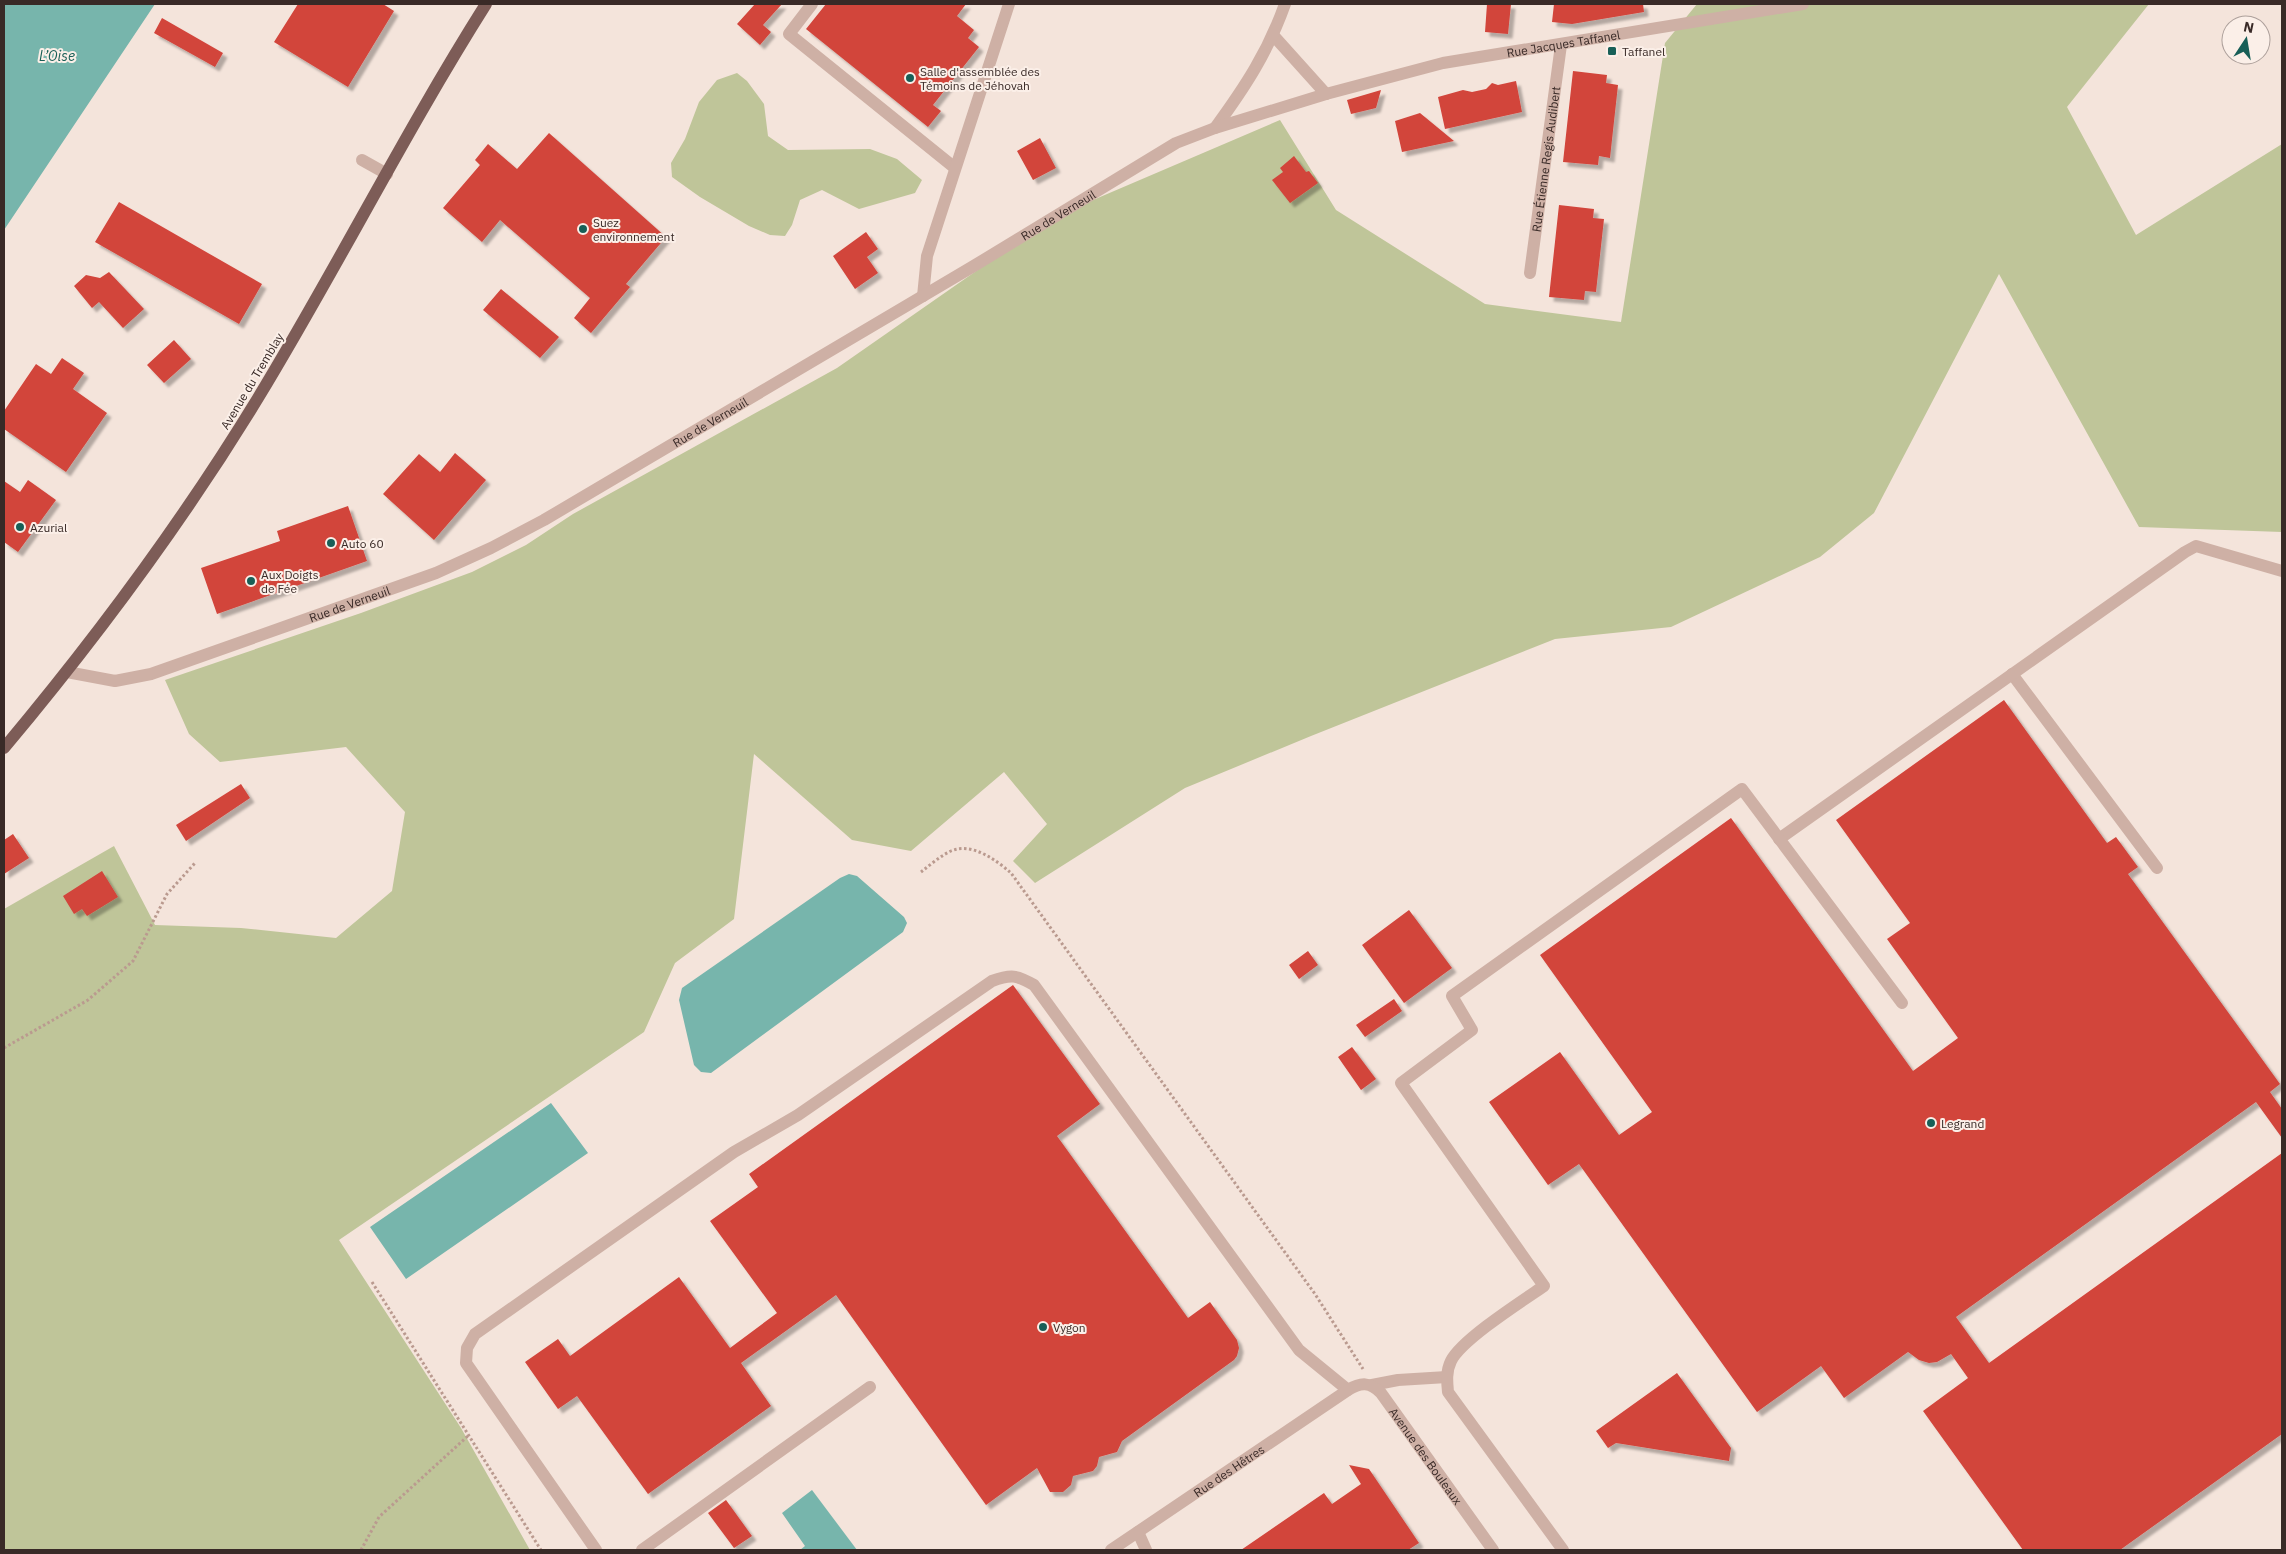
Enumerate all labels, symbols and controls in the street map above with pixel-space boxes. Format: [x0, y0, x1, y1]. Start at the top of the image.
north arrow [2221, 15, 2271, 65]
text: N [2242, 17, 2256, 37]
street label: Rue Jacques Taffanel [1505, 27, 1621, 60]
place label: Taffanel [1622, 44, 1665, 59]
marker: Taffanel [1606, 45, 1618, 57]
water label: L’Oise [39, 47, 75, 65]
place label: Salle d'assemblée des Témoins de Jéhovah [920, 64, 1040, 93]
marker: Salle d'assemblée des Témoins de Jéhovah [904, 72, 916, 84]
street label: Rue Étienne Regis Audibert [1528, 85, 1563, 233]
street label: Rue de Verneuil [1018, 186, 1098, 243]
place label: Suez environnement [593, 215, 675, 244]
marker: Suez environnement [577, 223, 589, 235]
street label: Avenue du Tremblay [217, 330, 287, 432]
street label: Rue de Verneuil [670, 394, 750, 450]
place label: Azurial [30, 520, 67, 535]
marker: Azurial [14, 521, 26, 533]
place label: Auto 60 [341, 536, 384, 551]
marker: Auto 60 [325, 537, 337, 549]
place label: Aux Doigts de Fée [261, 567, 319, 596]
marker: Aux Doigts de Fée [245, 575, 257, 587]
street label: Rue de Verneuil [307, 582, 392, 625]
place label: Legrand [1941, 1116, 1984, 1131]
marker: Legrand [1925, 1117, 1937, 1129]
place label: Vygon [1053, 1320, 1086, 1335]
marker: Vygon [1037, 1321, 1049, 1333]
street label: Avenue des Bouleaux [1386, 1404, 1466, 1507]
street label: Rue des Hêtres [1190, 1441, 1267, 1500]

